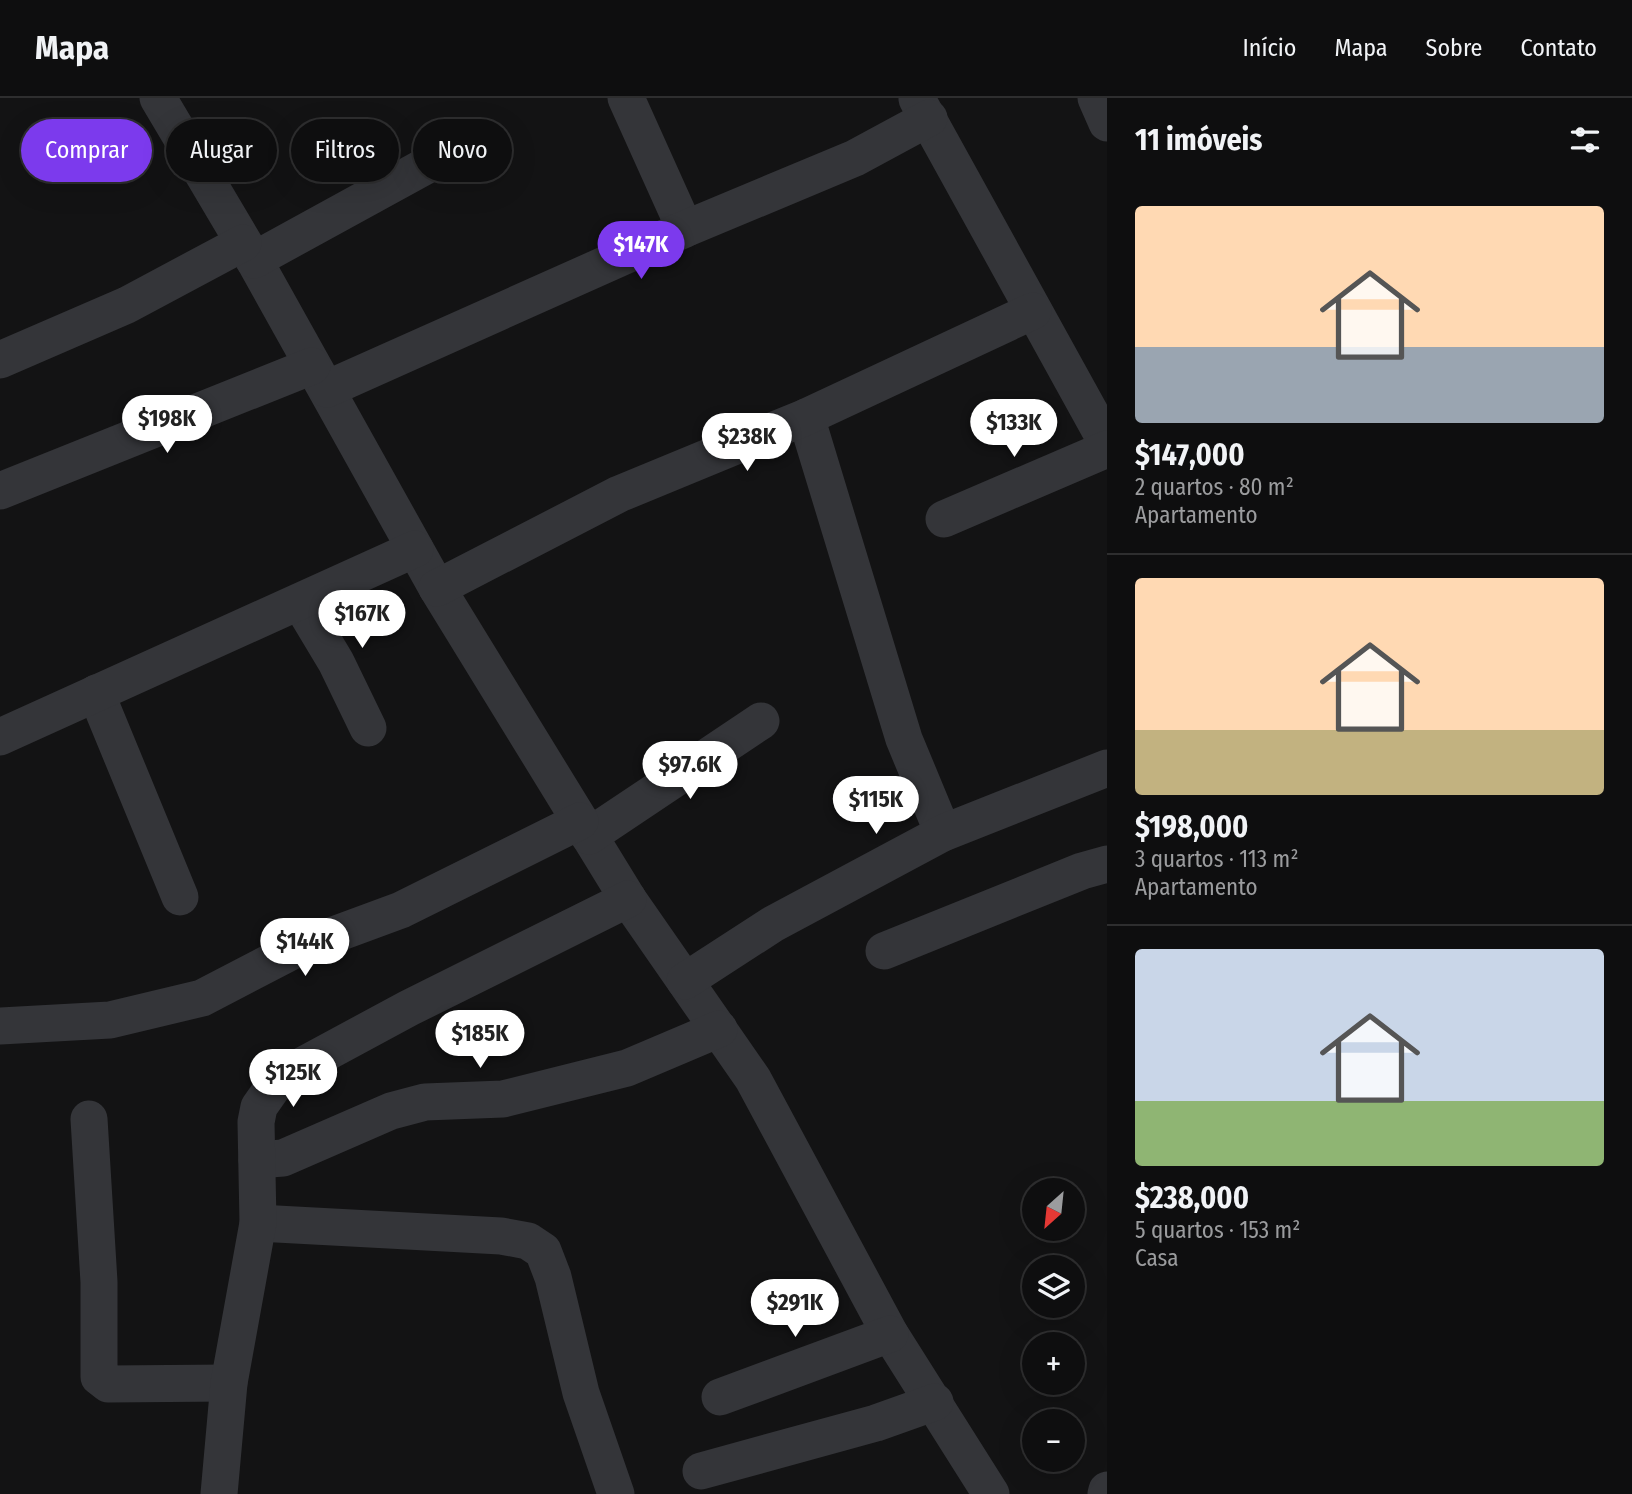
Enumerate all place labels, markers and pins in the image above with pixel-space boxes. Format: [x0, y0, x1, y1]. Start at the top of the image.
pin: $147K [592, 222, 690, 281]
pin: $198K [118, 396, 216, 455]
pin: $133K [965, 400, 1063, 459]
pin: $238K [698, 414, 796, 473]
pin: $167K [313, 590, 411, 650]
pin: $97.6K [633, 742, 747, 801]
pin: $115K [827, 776, 925, 836]
pin: $144K [256, 918, 354, 978]
pin: $185K [431, 1010, 529, 1070]
pin: $125K [244, 1049, 342, 1109]
pin: $291K [746, 1280, 844, 1339]

